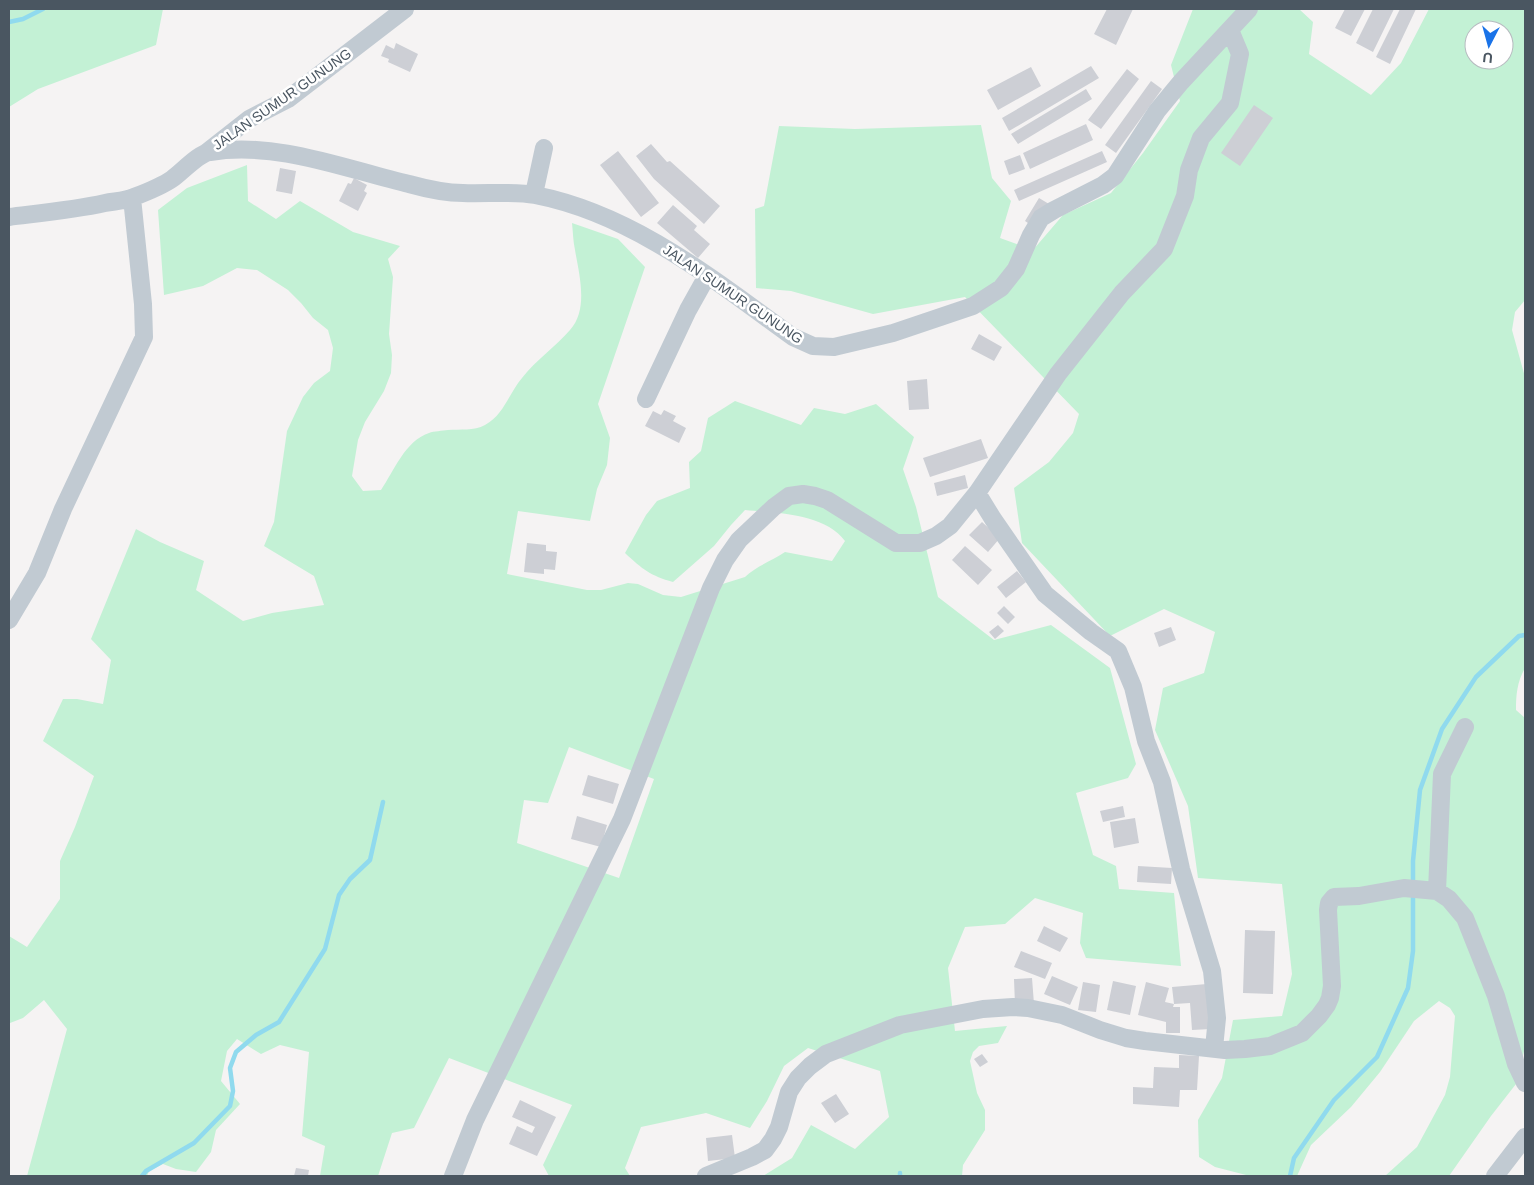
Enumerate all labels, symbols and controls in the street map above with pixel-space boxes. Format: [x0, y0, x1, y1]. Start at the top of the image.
north arrow [1464, 20, 1514, 70]
street label: JALAN SUMUR GUNUNG [210, 45, 354, 153]
text: U [1482, 49, 1494, 66]
street label: JALAN SUMUR GUNUNG [660, 241, 806, 347]

